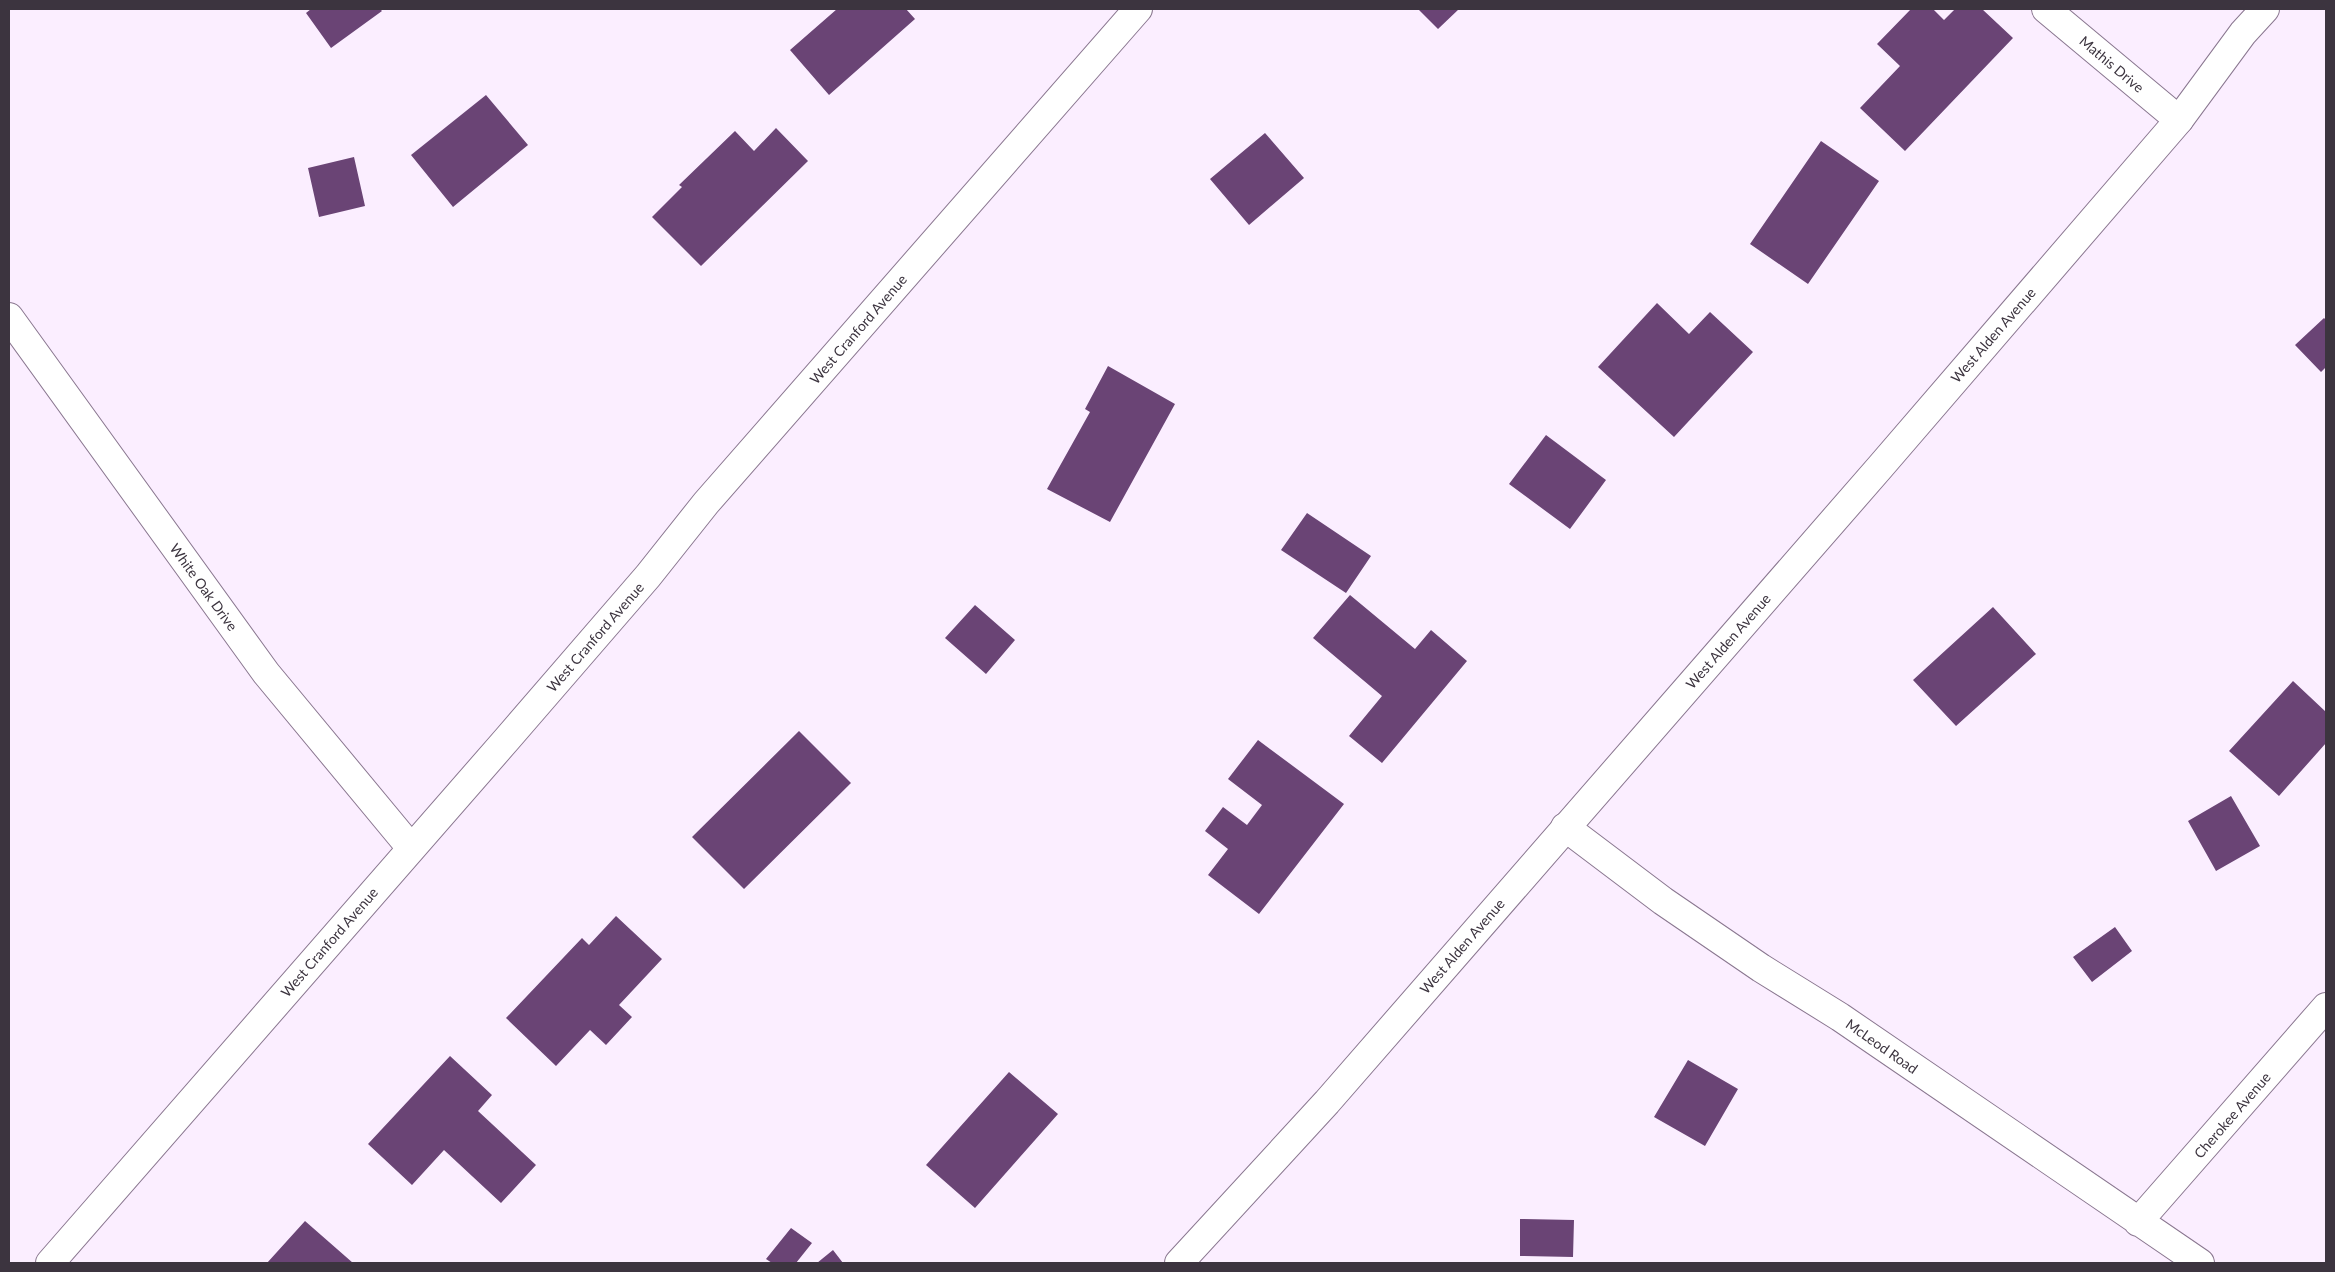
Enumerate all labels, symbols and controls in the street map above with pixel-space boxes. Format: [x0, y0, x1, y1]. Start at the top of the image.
street label: Mathis Drive [2076, 32, 2148, 96]
street label: West Cranford Avenue [806, 271, 910, 387]
street label: West Alden Avenue [1947, 284, 2039, 386]
street label: White Oak Drive [167, 540, 241, 634]
street label: West Cranford Avenue [543, 579, 647, 695]
street label: West Alden Avenue [1682, 590, 1774, 692]
street label: West Cranford Avenue [277, 884, 381, 1000]
street label: West Alden Avenue [1416, 895, 1508, 997]
street label: McLeod Road [1843, 1015, 1921, 1077]
street label: Cherokee Avenue [2190, 1069, 2274, 1161]

